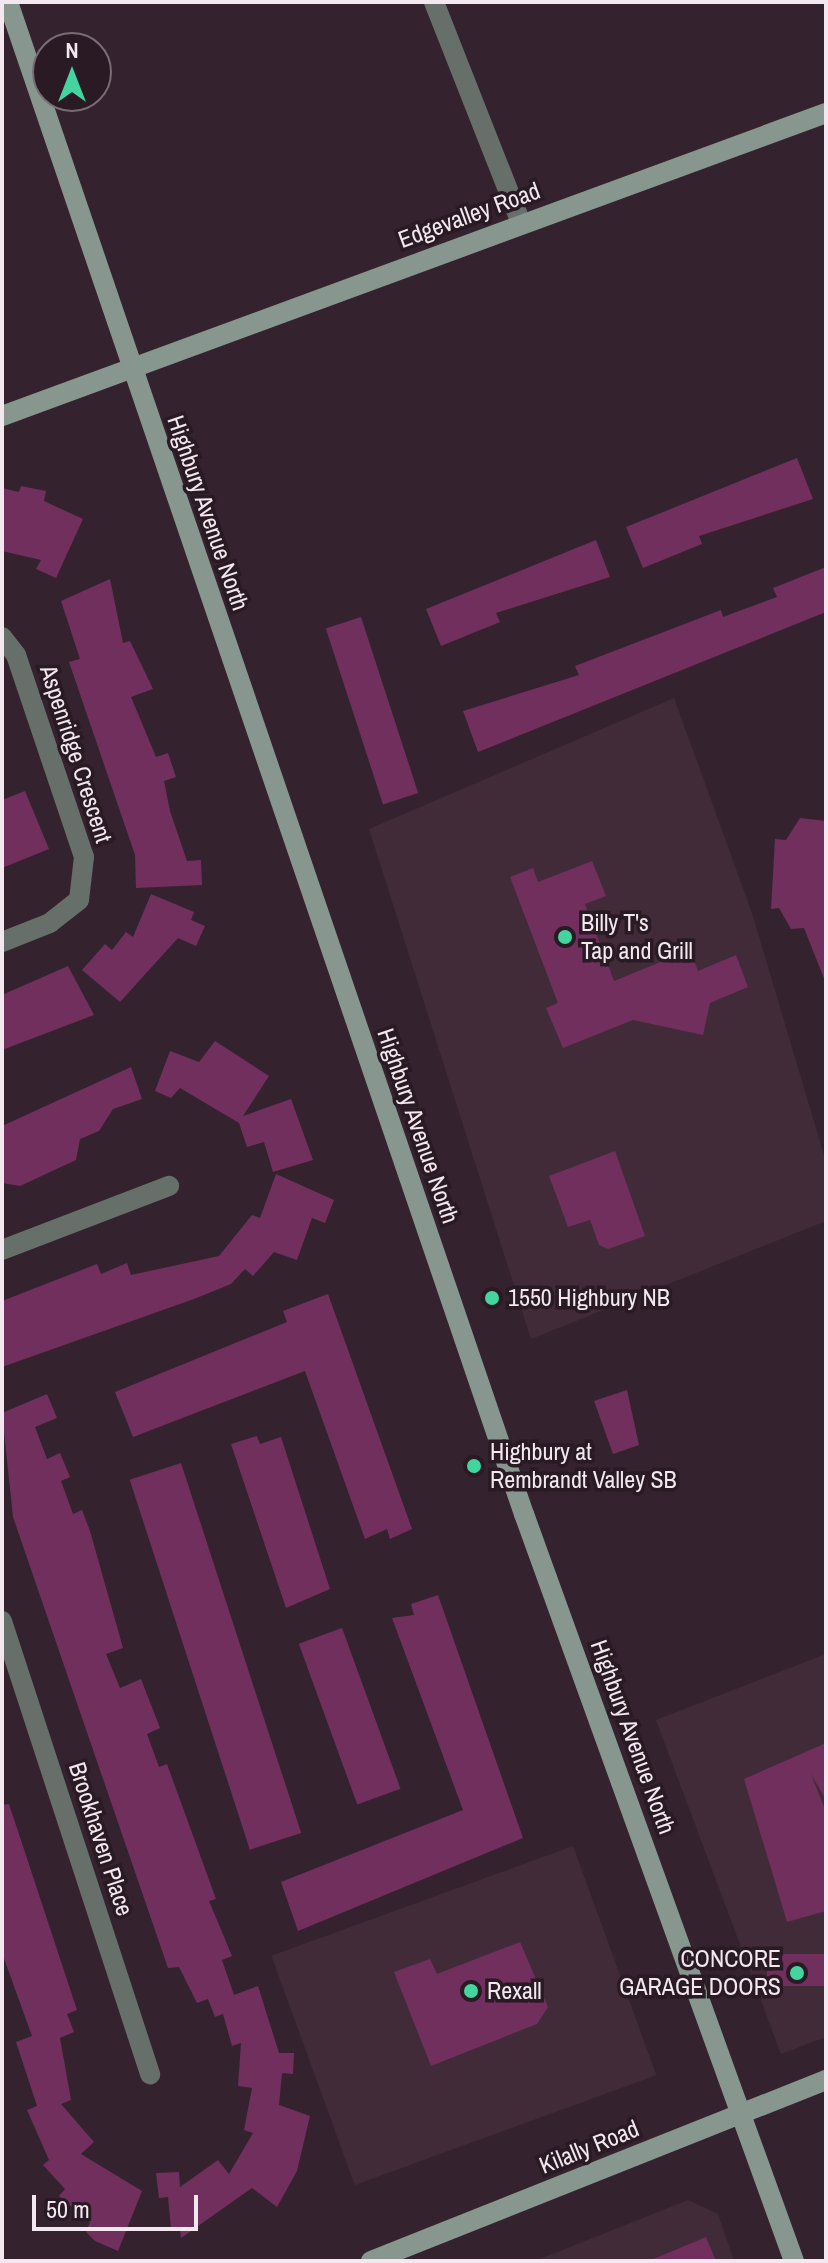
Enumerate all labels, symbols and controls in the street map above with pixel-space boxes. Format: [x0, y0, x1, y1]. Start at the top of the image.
north arrow [32, 32, 112, 112]
text: N [65, 35, 79, 65]
street label: Edgevalley Road [394, 176, 544, 254]
street label: Highbury Avenue North [161, 411, 255, 615]
street label: Aspenridge Crescent [34, 662, 118, 846]
place label: Billy T's Tap and Grill [581, 909, 693, 965]
marker: Billy T's Tap and Grill [556, 928, 574, 946]
street label: Highbury Avenue North [371, 1024, 465, 1228]
place label: 1550 Highbury NB [508, 1284, 670, 1312]
marker: 1550 Highbury NB [483, 1289, 501, 1307]
place label: Highbury at Rembrandt Valley SB [490, 1438, 677, 1494]
marker: Highbury at Rembrandt Valley SB [465, 1457, 483, 1475]
street label: Highbury Avenue North [584, 1636, 682, 1838]
street label: Brookhaven Place [63, 1759, 139, 1919]
place label: CONCORE GARAGE DOORS [619, 1945, 781, 2001]
marker: CONCORE GARAGE DOORS [788, 1964, 806, 1982]
place label: Rexall [487, 1977, 542, 2005]
marker: Rexall [462, 1982, 480, 2000]
street label: Kilally Road [535, 2114, 643, 2180]
scale bar [36, 2179, 202, 2229]
text: 50 m [46, 2193, 90, 2225]

